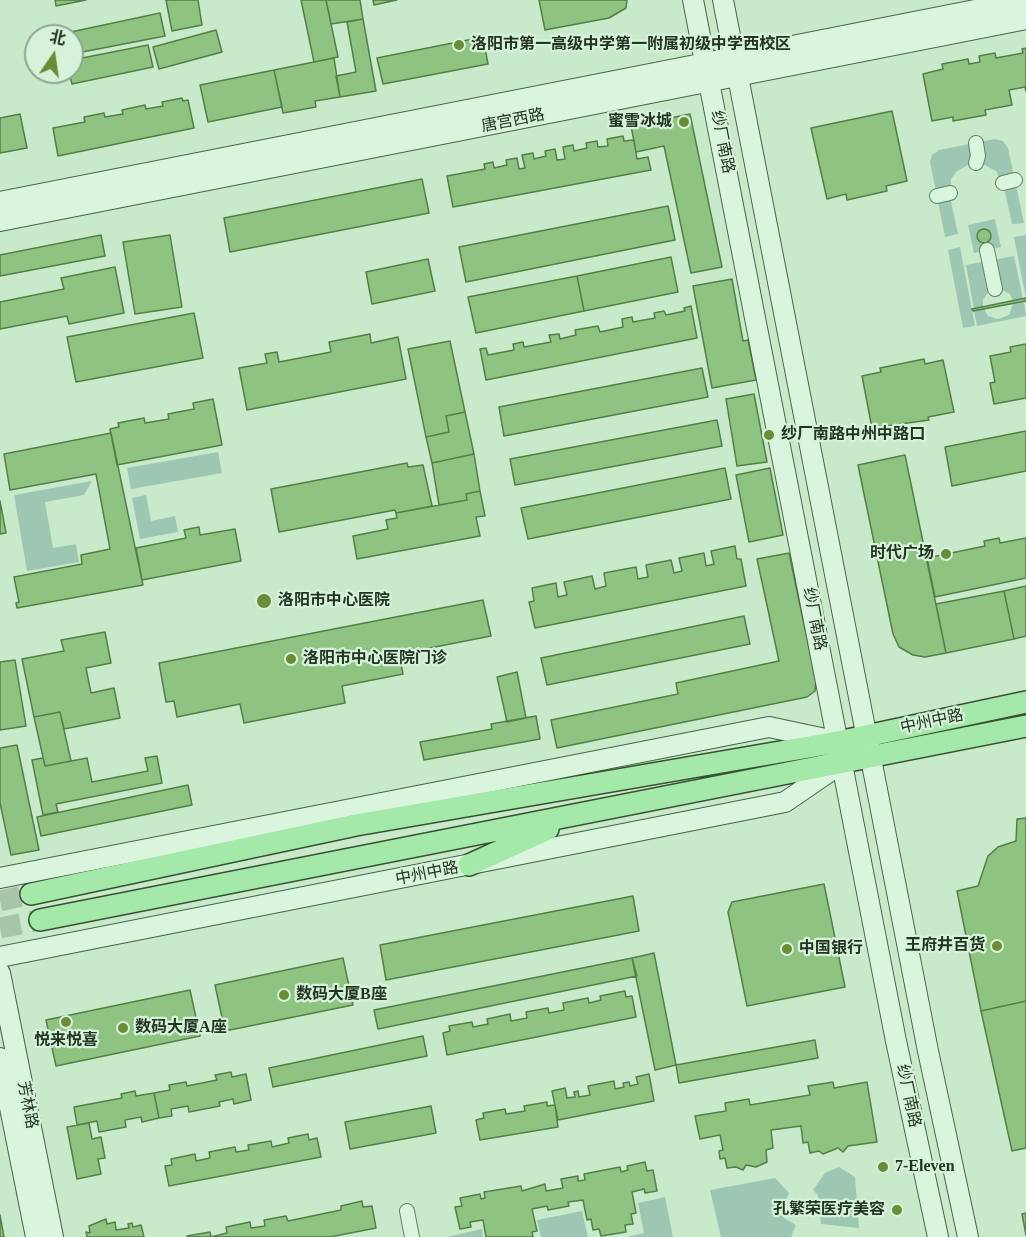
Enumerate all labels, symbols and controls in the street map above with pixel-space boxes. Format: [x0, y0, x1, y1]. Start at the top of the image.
north arrow [24, 24, 84, 84]
text: 北 [48, 28, 67, 48]
place label: 洛阳市第一高级中学第一附属初级中学西校区 [471, 35, 791, 55]
marker: 洛阳市第一高级中学第一附属初级中学西校区 [452, 38, 466, 52]
street label: 唐宫西路 [480, 105, 546, 137]
street label: 纱厂南路 [706, 109, 738, 175]
place label: 蜜雪冰城 [608, 112, 672, 132]
marker: 蜜雪冰城 [677, 115, 691, 129]
place label: 纱厂南路中州中路口 [781, 425, 925, 445]
marker: 纱厂南路中州中路口 [762, 428, 776, 442]
place label: 时代广场 [870, 544, 934, 564]
marker: 时代广场 [939, 547, 953, 561]
street label: 纱厂南路 [798, 586, 830, 652]
place label: 洛阳市中心医院 [278, 591, 390, 611]
marker: 洛阳市中心医院 [255, 592, 273, 610]
place label: 洛阳市中心医院门诊 [303, 649, 447, 669]
marker: 洛阳市中心医院门诊 [284, 652, 298, 666]
street label: 中州中路 [899, 706, 965, 738]
street label: 中州中路 [394, 858, 460, 890]
place label: 王府井百货 [905, 936, 985, 956]
place label: 中国银行 [799, 939, 863, 959]
marker: 王府井百货 [990, 939, 1004, 953]
marker: 中国银行 [780, 942, 794, 956]
place label: 数码大厦B座 [296, 985, 387, 1005]
marker: 数码大厦B座 [277, 988, 291, 1002]
marker: 悦来悦喜 [59, 1015, 73, 1029]
place label: 数码大厦A座 [135, 1018, 227, 1038]
marker: 数码大厦A座 [116, 1021, 130, 1035]
place label: 悦来悦喜 [34, 1031, 98, 1051]
street label: 纱厂南路 [892, 1063, 924, 1129]
street label: 芳林路 [13, 1080, 41, 1130]
place label: 7-Eleven [895, 1157, 955, 1177]
marker: 7-Eleven [876, 1160, 890, 1174]
place label: 孔繁荣医疗美容 [773, 1200, 885, 1220]
marker: 孔繁荣医疗美容 [890, 1203, 904, 1217]

